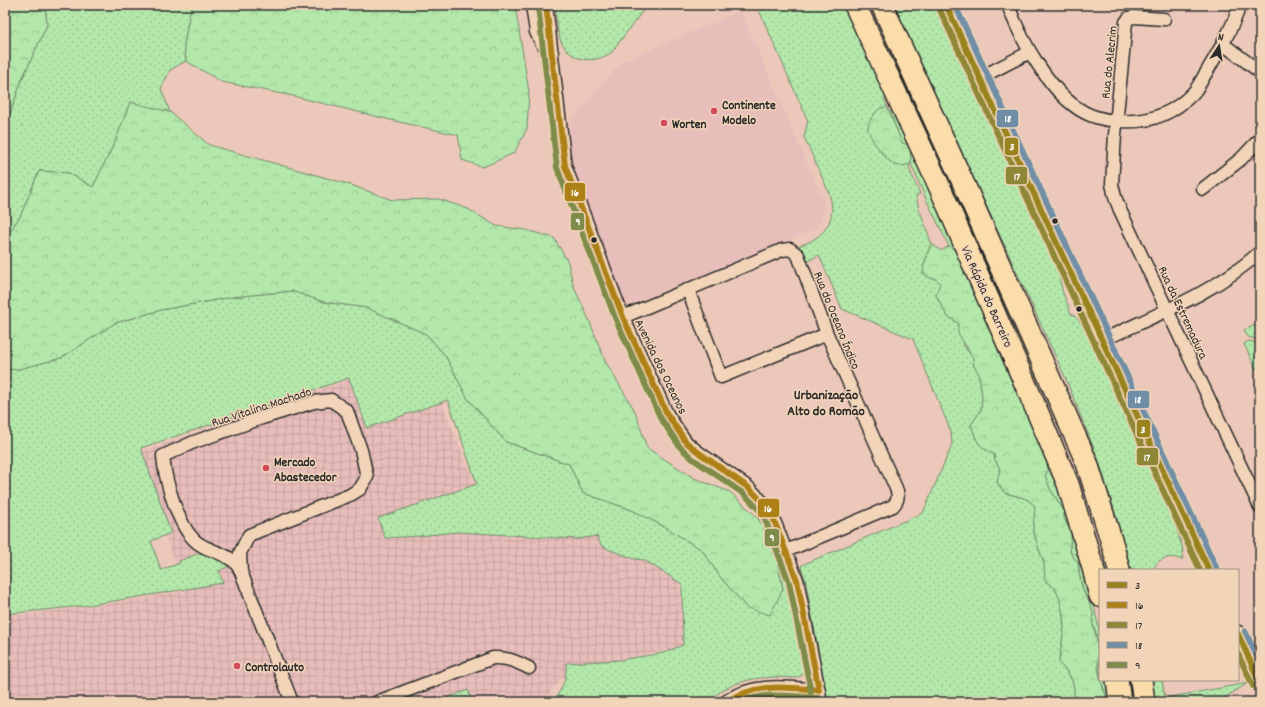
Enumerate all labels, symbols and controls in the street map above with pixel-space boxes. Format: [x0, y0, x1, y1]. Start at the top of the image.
street label: Rua do Alecrim [1097, 25, 1124, 100]
north arrow [1199, 26, 1239, 66]
text: N [1216, 30, 1226, 47]
place label: Continente Modelo [722, 97, 776, 131]
marker: Continente Modelo [709, 106, 719, 116]
line badge: 18 [996, 109, 1019, 128]
text: 18 [1005, 112, 1012, 128]
place label: Worten [672, 116, 707, 135]
marker: Worten [659, 118, 669, 128]
line badge: 3 [1004, 137, 1019, 156]
text: 3 [1010, 140, 1015, 156]
line badge: 17 [1005, 166, 1028, 185]
text: 17 [1014, 170, 1021, 186]
line badge: 16 [564, 182, 586, 202]
text: 16 [571, 186, 580, 202]
line badge: 9 [570, 212, 585, 231]
text: 9 [575, 215, 581, 231]
unlabelled marker [1050, 216, 1060, 226]
unlabelled marker [589, 235, 599, 245]
street label: Via Rápida do Barreiro [955, 243, 1017, 351]
street label: Rua da Estremadura [1152, 263, 1212, 363]
street label: Rua do Oceano Índico [807, 269, 864, 373]
unlabelled marker [1074, 304, 1084, 314]
street label: Avenida dos Oceanos [628, 316, 691, 418]
street label: Rua Vitalina Machado [209, 383, 314, 433]
district label: Urbanização Alto do Romão [787, 386, 865, 422]
line badge: 18 [1127, 390, 1150, 409]
text: 18 [1135, 393, 1142, 409]
line badge: 3 [1136, 419, 1151, 438]
text: 3 [1141, 423, 1146, 439]
line badge: 17 [1136, 447, 1159, 466]
text: 17 [1144, 451, 1151, 467]
place label: Mercado Abastecedor [274, 454, 338, 488]
marker: Mercado Abastecedor [261, 463, 271, 473]
line badge: 16 [757, 498, 780, 518]
text: 16 [764, 502, 773, 518]
line badge: 9 [764, 528, 780, 547]
text: 9 [769, 531, 775, 547]
legend [1099, 569, 1239, 681]
text: 3 [1135, 578, 1140, 595]
text: 16 [1135, 598, 1144, 615]
text: 17 [1135, 618, 1143, 635]
text: 18 [1135, 638, 1143, 655]
text: 9 [1135, 658, 1141, 675]
place label: Controlauto [245, 659, 304, 678]
marker: Controlauto [232, 661, 242, 671]

